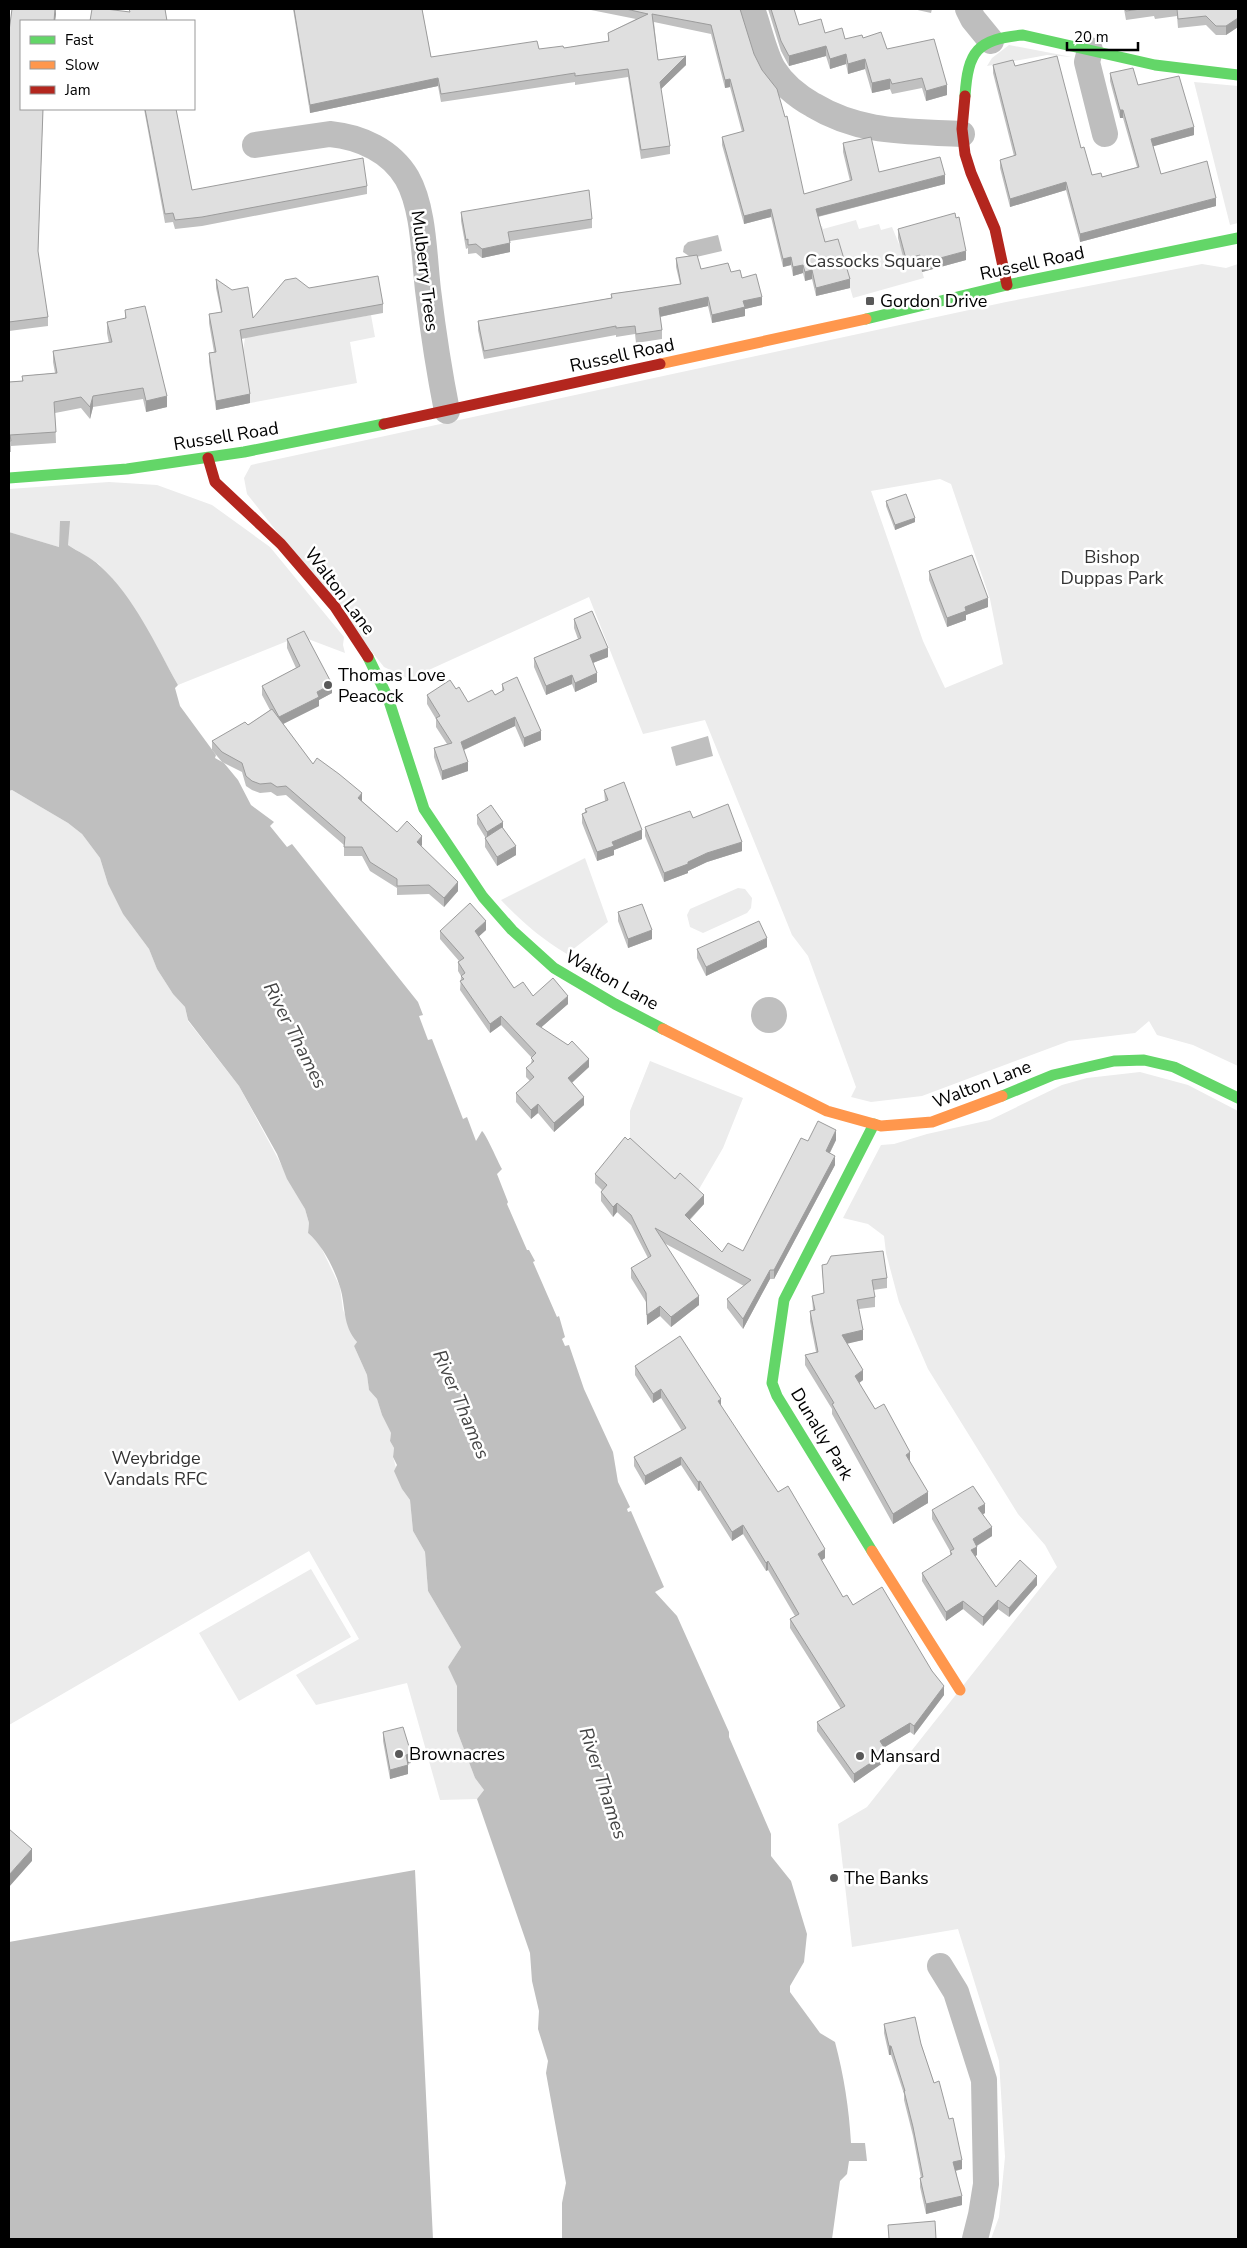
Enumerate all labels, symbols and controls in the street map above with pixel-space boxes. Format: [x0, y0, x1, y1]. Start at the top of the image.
legend [20, 20, 195, 110]
scale bar [1067, 20, 1138, 52]
text: 20 m [1074, 27, 1109, 47]
text: Fast [65, 30, 94, 50]
text: Slow [65, 55, 100, 75]
text: Jam [64, 80, 91, 100]
street label: Mulberry Trees [406, 209, 444, 333]
street label: Russell Road [978, 240, 1086, 286]
park label: Cassocks Square [805, 249, 941, 273]
place label: Gordon Drive [880, 289, 987, 313]
marker: Gordon Drive [864, 295, 876, 307]
street label: Russell Road [568, 332, 676, 378]
street label: Russell Road [172, 416, 280, 456]
street label: Walton Lane [299, 542, 381, 640]
park label: Bishop Duppas Park [1060, 545, 1165, 590]
place label: Thomas Love Peacock [338, 663, 446, 708]
marker: Thomas Love Peacock [322, 679, 334, 691]
street label: Walton Lane [561, 944, 663, 1016]
water label: River Thames [257, 978, 333, 1093]
street label: Walton Lane [929, 1054, 1035, 1114]
water label: River Thames [426, 1346, 496, 1463]
street label: Dunally Park [785, 1383, 859, 1485]
park label: Weybridge Vandals RFC [103, 1446, 208, 1491]
water label: River Thames [573, 1724, 633, 1843]
place label: Brownacres [409, 1742, 505, 1766]
place label: Mansard [870, 1744, 940, 1768]
marker: Brownacres [393, 1748, 405, 1760]
marker: Mansard [854, 1750, 866, 1762]
place label: The Banks [844, 1866, 929, 1890]
marker: The Banks [828, 1872, 840, 1884]

